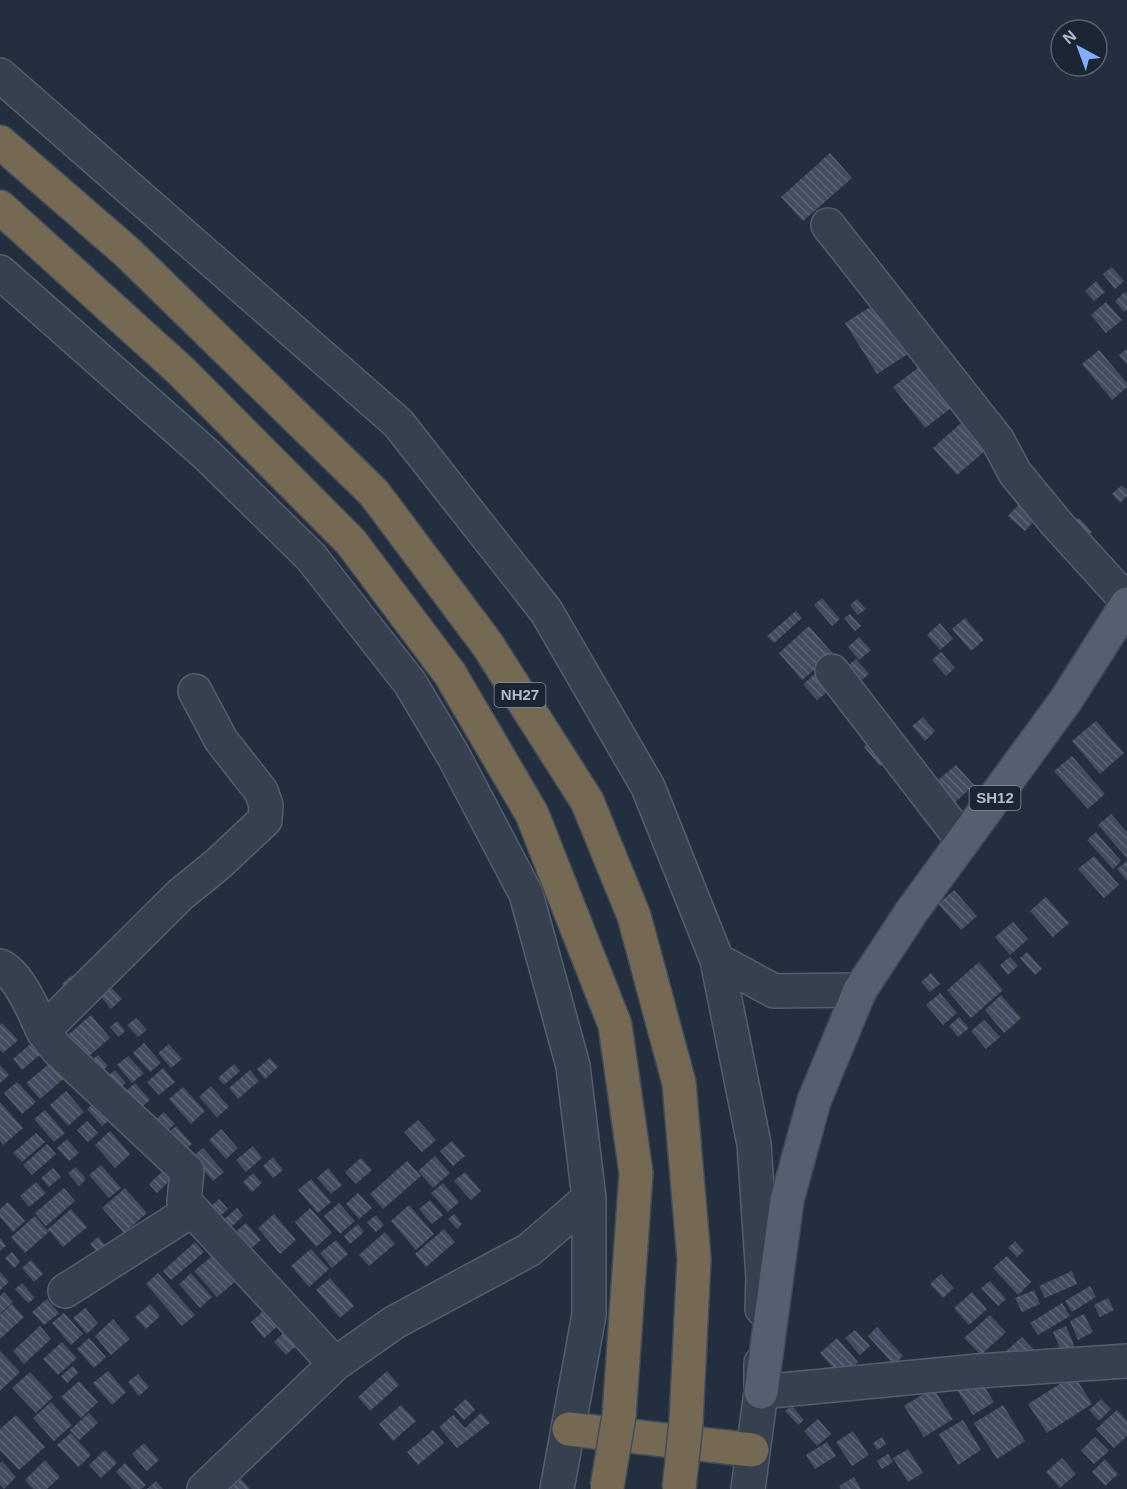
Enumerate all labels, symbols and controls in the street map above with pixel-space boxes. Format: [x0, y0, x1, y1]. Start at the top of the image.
north arrow [1049, 18, 1109, 78]
text: N [1060, 27, 1079, 47]
road number: NH27 [494, 683, 546, 707]
road number: SH12 [970, 786, 1020, 810]

